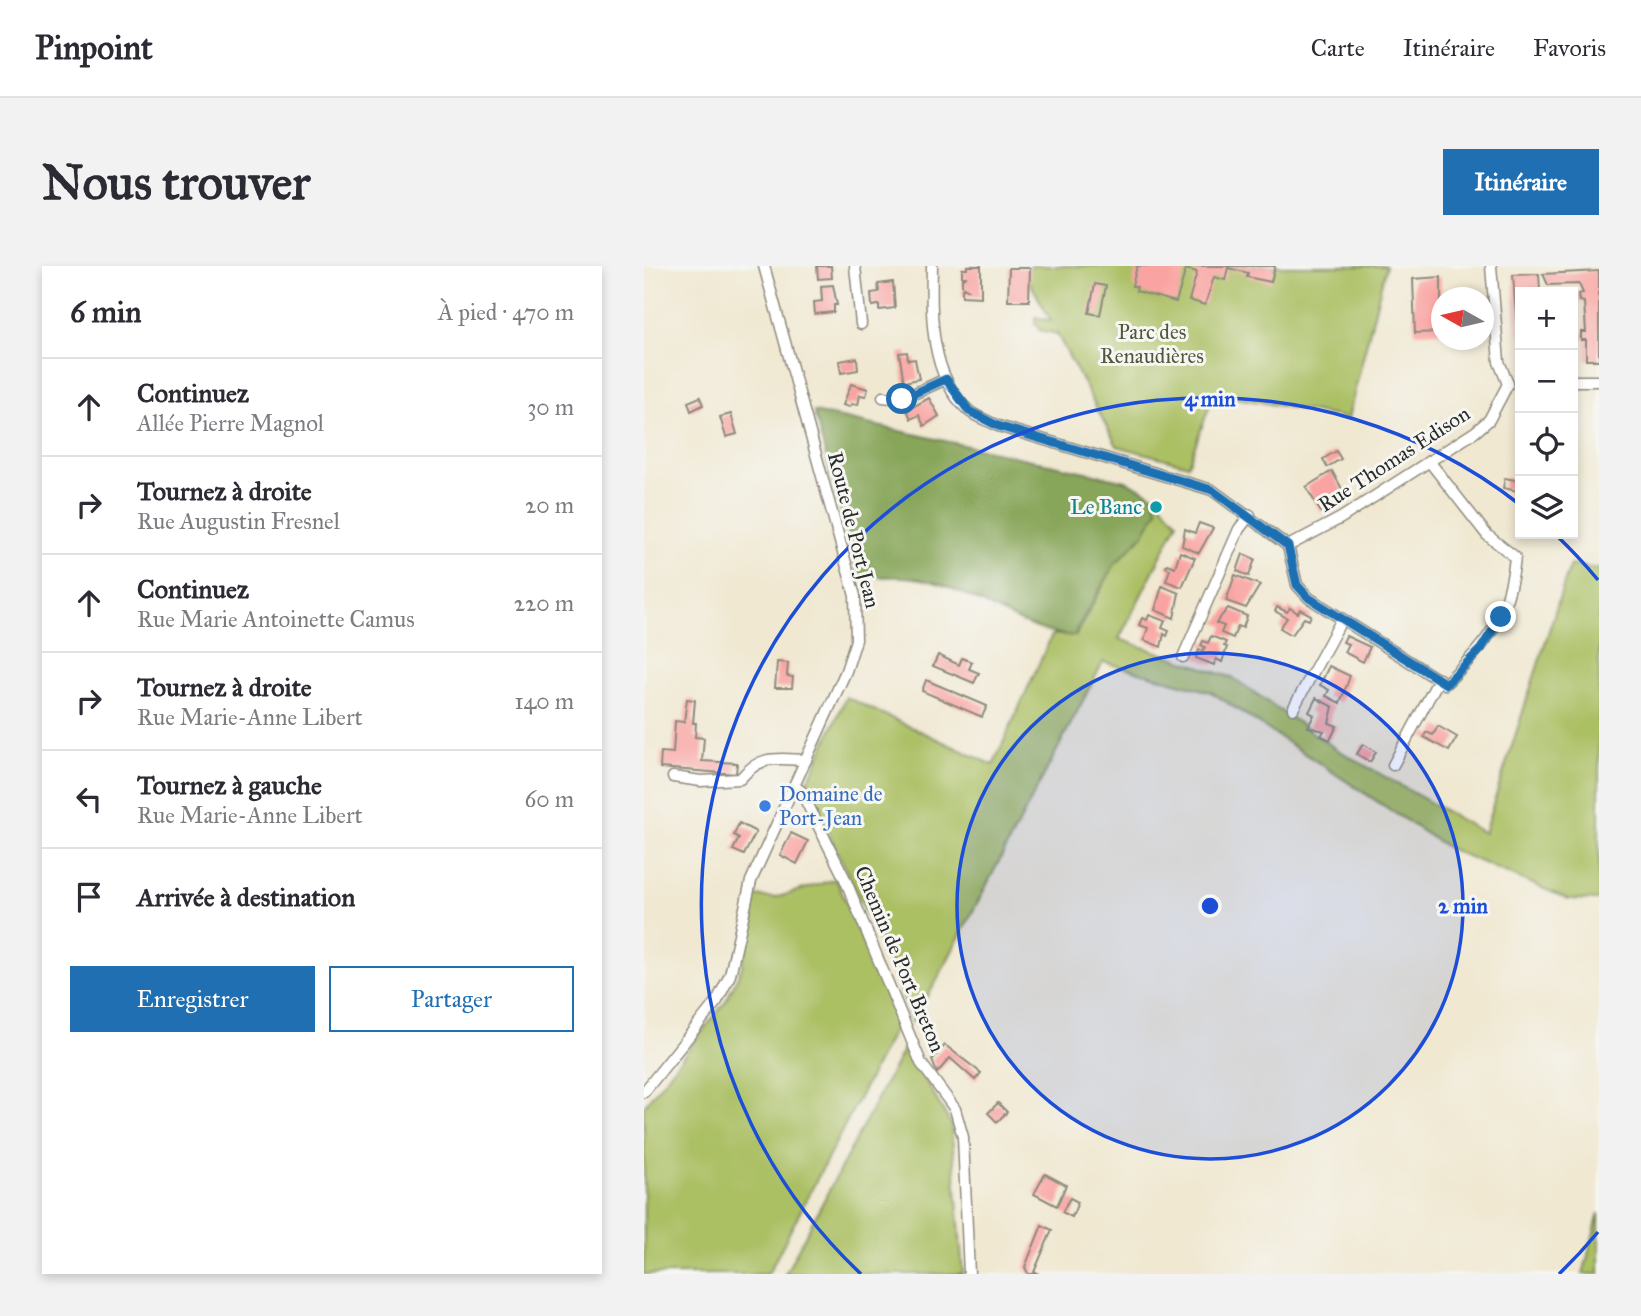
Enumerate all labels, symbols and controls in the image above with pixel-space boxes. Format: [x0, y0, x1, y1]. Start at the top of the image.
text: Pinpoint [35, 28, 153, 68]
text: Carte [1311, 33, 1365, 63]
text: Itinéraire [1403, 33, 1495, 63]
text: Favoris [1533, 33, 1606, 63]
button: Itinéraire [1443, 149, 1599, 215]
text: Nous trouver [42, 153, 310, 212]
north arrow [1431, 287, 1494, 350]
map controls [1515, 287, 1578, 539]
button: + [1515, 287, 1578, 350]
text: 6 min [70, 294, 142, 330]
text: À pied · 470 m [438, 298, 574, 326]
park label: Parc des Renaudières [1100, 319, 1204, 369]
button: − [1515, 350, 1578, 413]
text: Continuez [137, 377, 249, 409]
route start [886, 383, 917, 414]
text: 4 min [1184, 386, 1236, 412]
icon: ahead [70, 388, 108, 426]
text: 30 m [527, 393, 574, 421]
street label: Rue Thomas Edison [1313, 400, 1475, 518]
text: Allée Pierre Magnol [137, 409, 324, 437]
button: locate [1515, 413, 1578, 476]
street label: Route de Port Jean [822, 449, 886, 611]
text: Tournez à droite [137, 475, 312, 507]
button: layers [1515, 476, 1578, 539]
icon: right [70, 486, 108, 524]
text: 20 m [525, 491, 574, 519]
place label: Le Banc [1070, 494, 1142, 520]
marker: Le Banc [1148, 499, 1164, 515]
text: Rue Augustin Fresnel [137, 507, 340, 535]
text: Continuez [137, 573, 249, 605]
icon: ahead [70, 584, 108, 622]
text: 220 m [514, 589, 574, 617]
route end [1485, 601, 1516, 632]
text: Rue Marie Antoinette Camus [137, 605, 415, 633]
text: Tournez à droite [137, 671, 312, 703]
icon: right [70, 682, 108, 720]
text: 140 m [514, 687, 574, 715]
text: Rue Marie-Anne Libert [137, 703, 363, 731]
text: Tournez à gauche [137, 769, 322, 801]
icon: left [70, 780, 108, 818]
place label: Domaine de Port-Jean [779, 781, 883, 831]
text: 60 m [525, 785, 574, 813]
marker: Domaine de Port-Jean [757, 798, 773, 814]
text: Rue Marie-Anne Libert [137, 801, 363, 829]
street label: Chemin de Port Breton [849, 862, 951, 1056]
icon: arrive [70, 878, 108, 916]
text: Arrivée à destination [137, 881, 355, 913]
text: 2 min [1438, 893, 1488, 919]
centre of rings [1198, 894, 1222, 918]
button: Enregistrer [70, 966, 315, 1032]
button: Partager [329, 966, 574, 1032]

